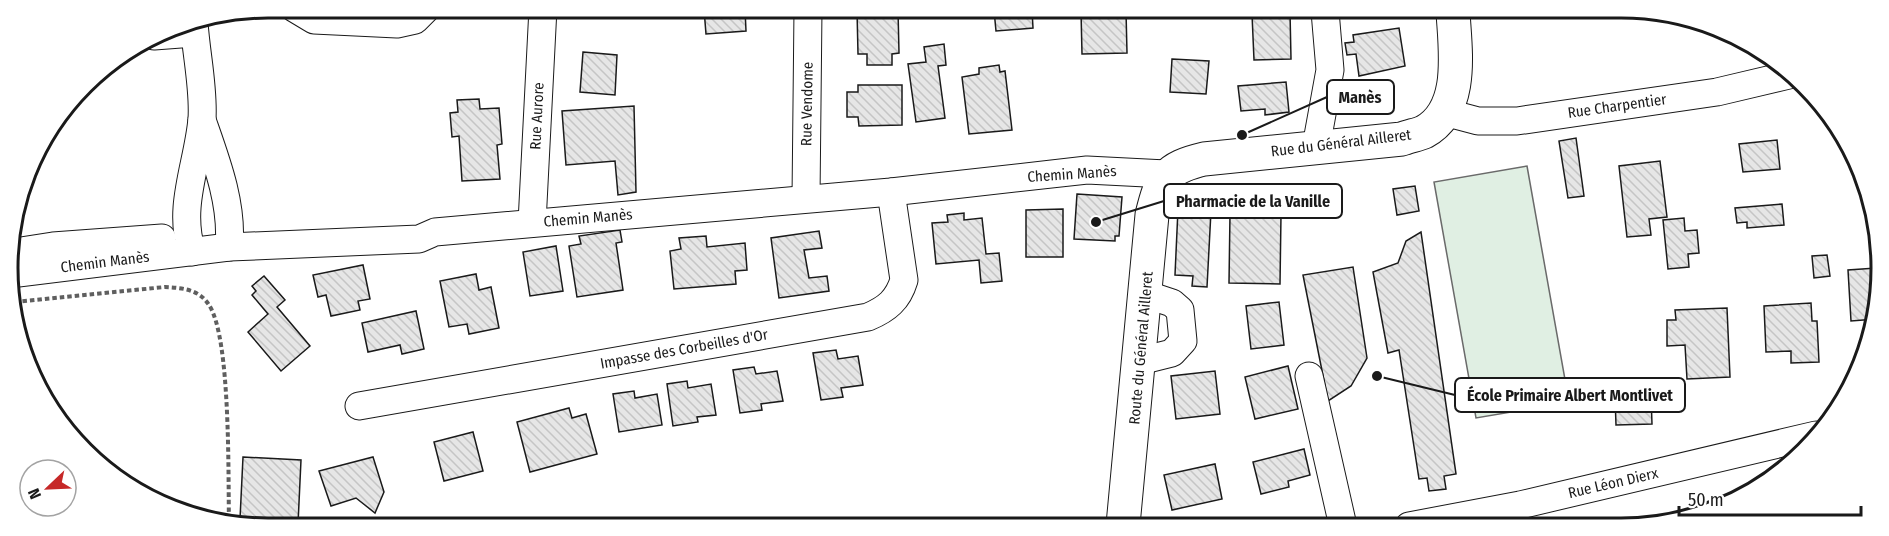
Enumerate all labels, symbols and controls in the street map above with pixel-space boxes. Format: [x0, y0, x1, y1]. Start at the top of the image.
street label: Rue Vendome [797, 62, 817, 146]
callout: Manès [1327, 80, 1394, 114]
street label: Rue Aurore [526, 82, 548, 150]
text: Manès [1339, 88, 1381, 107]
street label: Rue Charpentier [1566, 90, 1668, 122]
street label: Rue du Général Ailleret [1270, 125, 1412, 161]
street label: Chemin Manès [1027, 162, 1117, 186]
callout: Pharmacie de la Vanille [1164, 184, 1342, 218]
text: Pharmacie de la Vanille [1176, 192, 1330, 211]
street label: Chemin Manès [543, 205, 633, 231]
street label: Chemin Manès [60, 248, 150, 276]
street label: Route du Général Ailleret [1125, 271, 1157, 425]
street label: Impasse des Corbeilles d'Or [599, 325, 770, 373]
callout: École Primaire Albert Montlivet [1455, 378, 1685, 412]
text: École Primaire Albert Montlivet [1467, 385, 1673, 405]
north arrow [18, 458, 78, 518]
street label: Rue Léon Dierx [1566, 464, 1660, 502]
scale bar [1679, 479, 1860, 517]
text: N [24, 486, 45, 502]
text: 50 m [1688, 489, 1724, 511]

